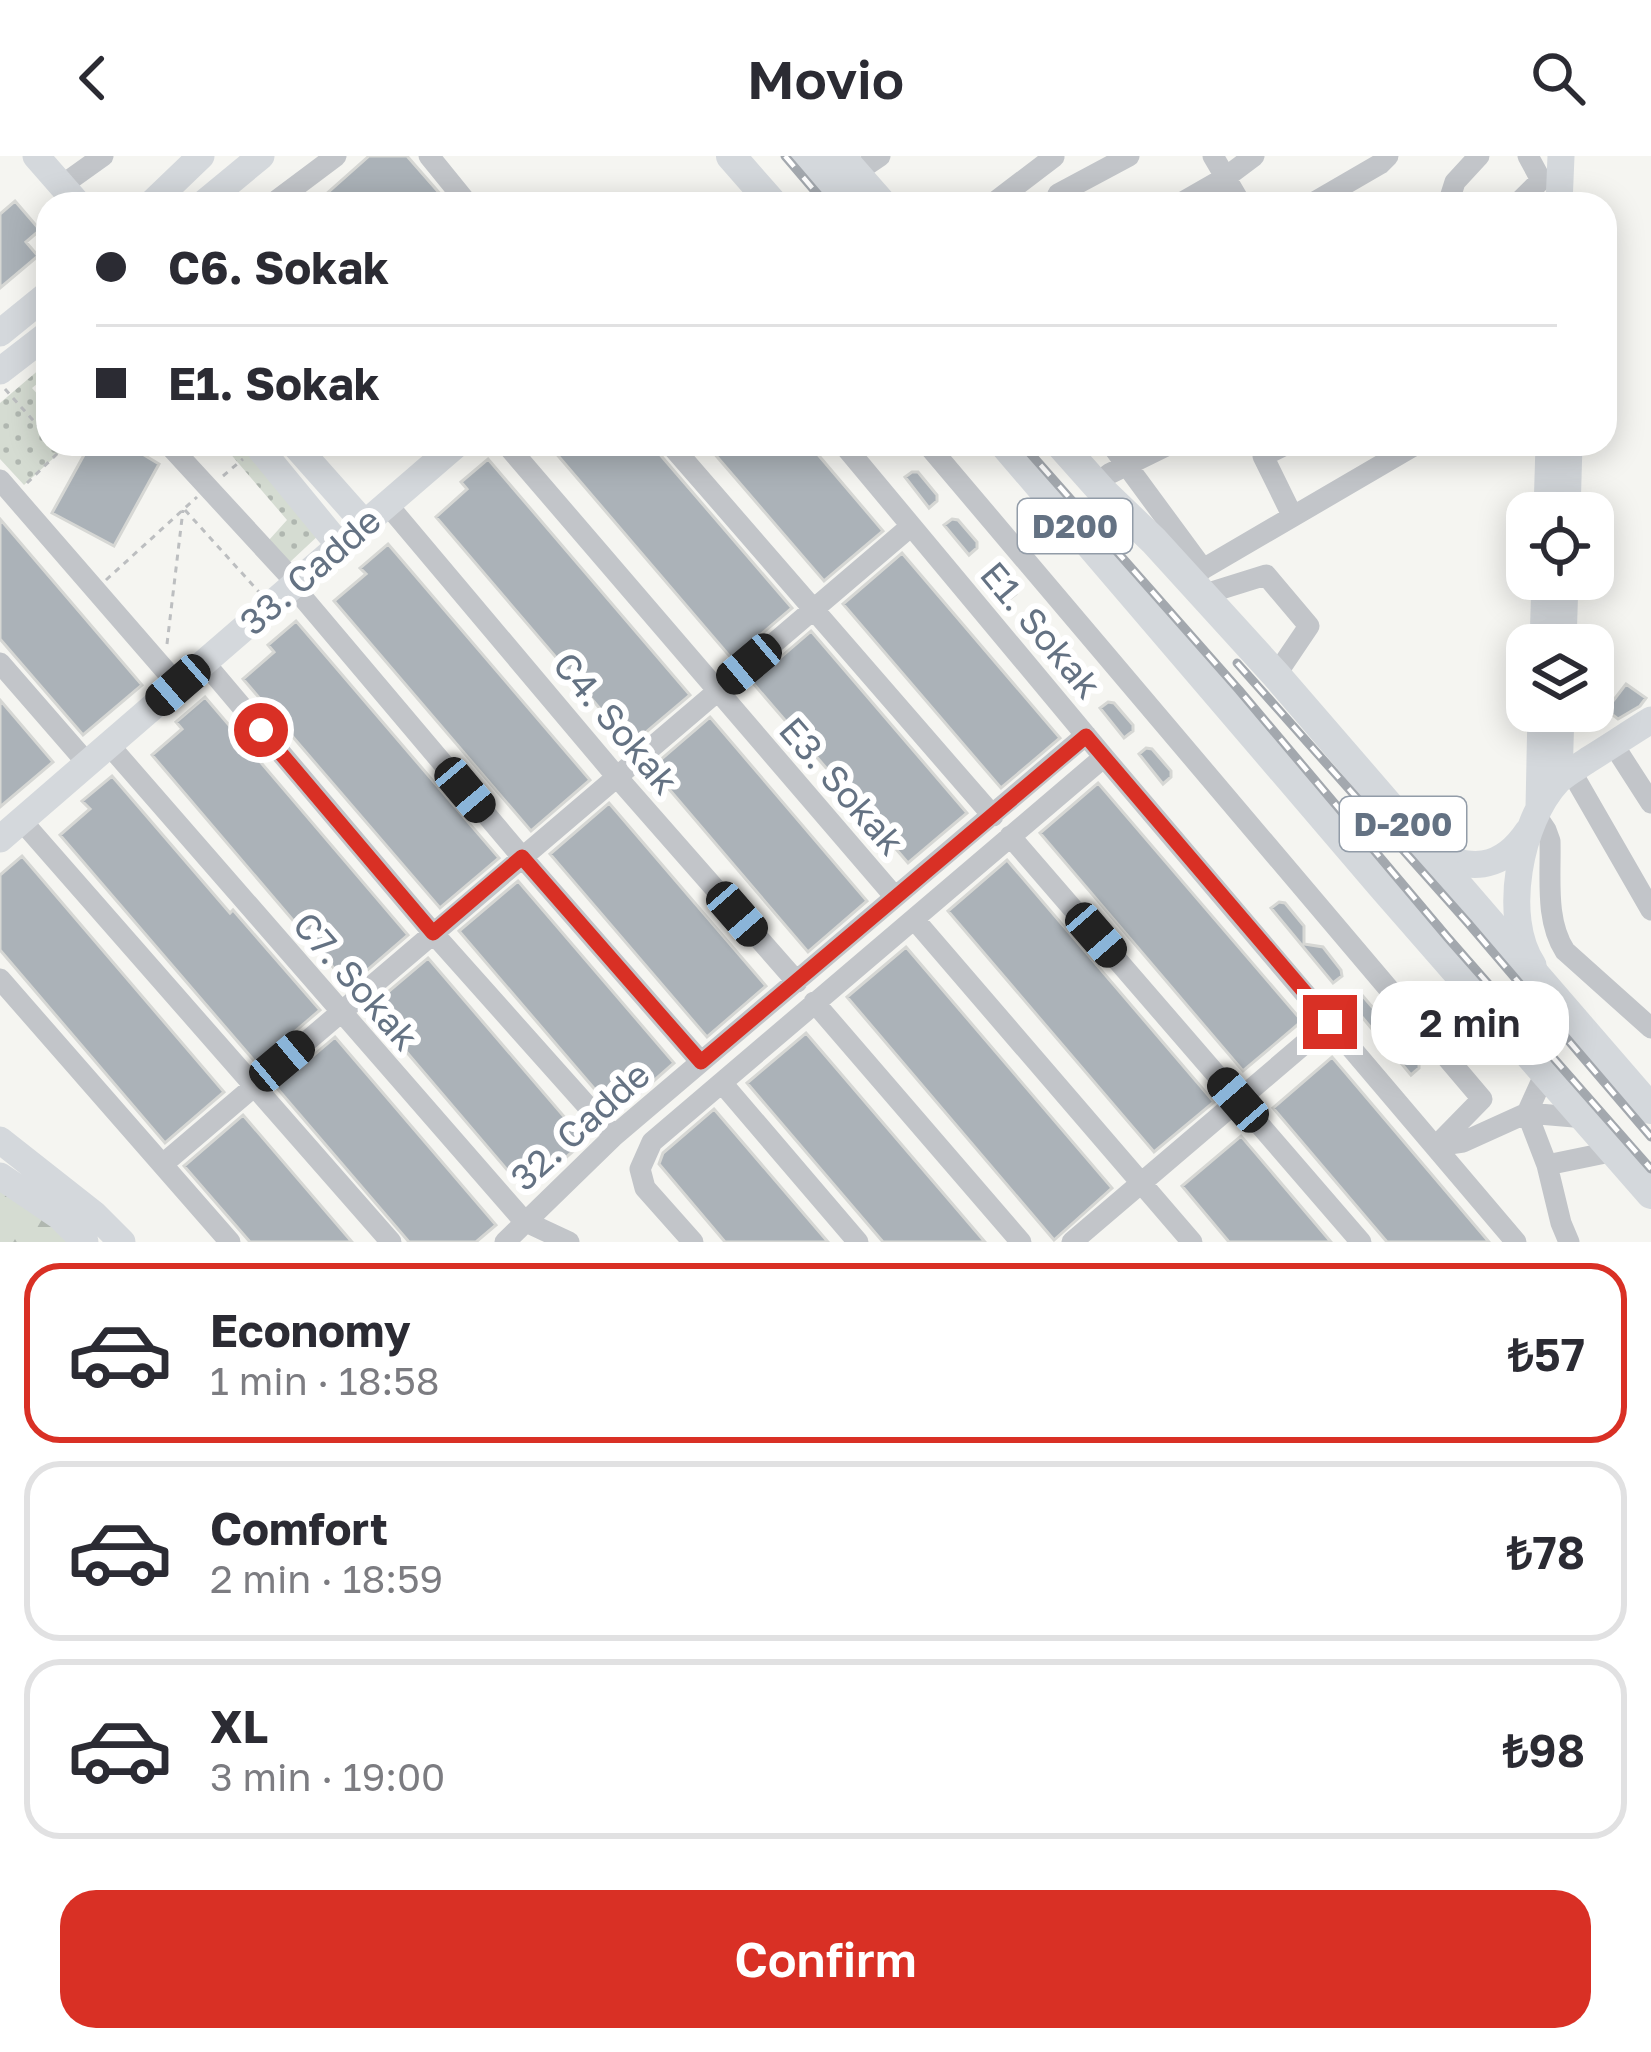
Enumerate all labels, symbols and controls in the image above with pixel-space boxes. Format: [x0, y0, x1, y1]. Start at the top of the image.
icon: back [60, 45, 126, 111]
icon: search [1525, 45, 1591, 111]
text: Movio [747, 46, 904, 111]
text: C6. Sokak [168, 240, 389, 294]
text: E1. Sokak [168, 356, 380, 410]
map controls [1506, 492, 1614, 732]
button: locate [1506, 492, 1614, 600]
street label: 33. Cadde [231, 498, 389, 643]
road number: D200 [1018, 499, 1132, 553]
street label: E1. Sokak [972, 553, 1111, 707]
button: layers [1506, 624, 1614, 732]
car [710, 627, 788, 701]
street label: C4. Sokak [545, 643, 688, 802]
car [139, 648, 217, 722]
route start [234, 703, 288, 757]
street label: E3. Sokak [771, 708, 914, 863]
car [428, 751, 502, 829]
road number: D-200 [1340, 797, 1466, 851]
car [700, 875, 774, 953]
car [1059, 896, 1133, 974]
street label: C7. Sokak [285, 903, 428, 1058]
callout: 2 min [1372, 980, 1570, 1064]
route end [1303, 995, 1357, 1049]
text: 2 min [1419, 999, 1521, 1046]
car [243, 1024, 321, 1098]
street label: 32. Cadde [501, 1052, 658, 1199]
car [1201, 1061, 1275, 1139]
icon: car [66, 1299, 174, 1407]
text: Economy [210, 1303, 411, 1357]
text: ₺57 [1508, 1327, 1585, 1381]
text: 1 min · 18:58 [210, 1357, 440, 1404]
icon: car [66, 1497, 174, 1605]
text: Comfort [210, 1501, 388, 1555]
text: ₺78 [1507, 1525, 1585, 1579]
text: 2 min · 18:59 [210, 1555, 443, 1602]
icon: car [66, 1695, 174, 1803]
text: XL [210, 1699, 268, 1753]
text: ₺98 [1503, 1723, 1585, 1777]
text: 3 min · 19:00 [210, 1753, 445, 1800]
button: Confirm [60, 1890, 1591, 2028]

